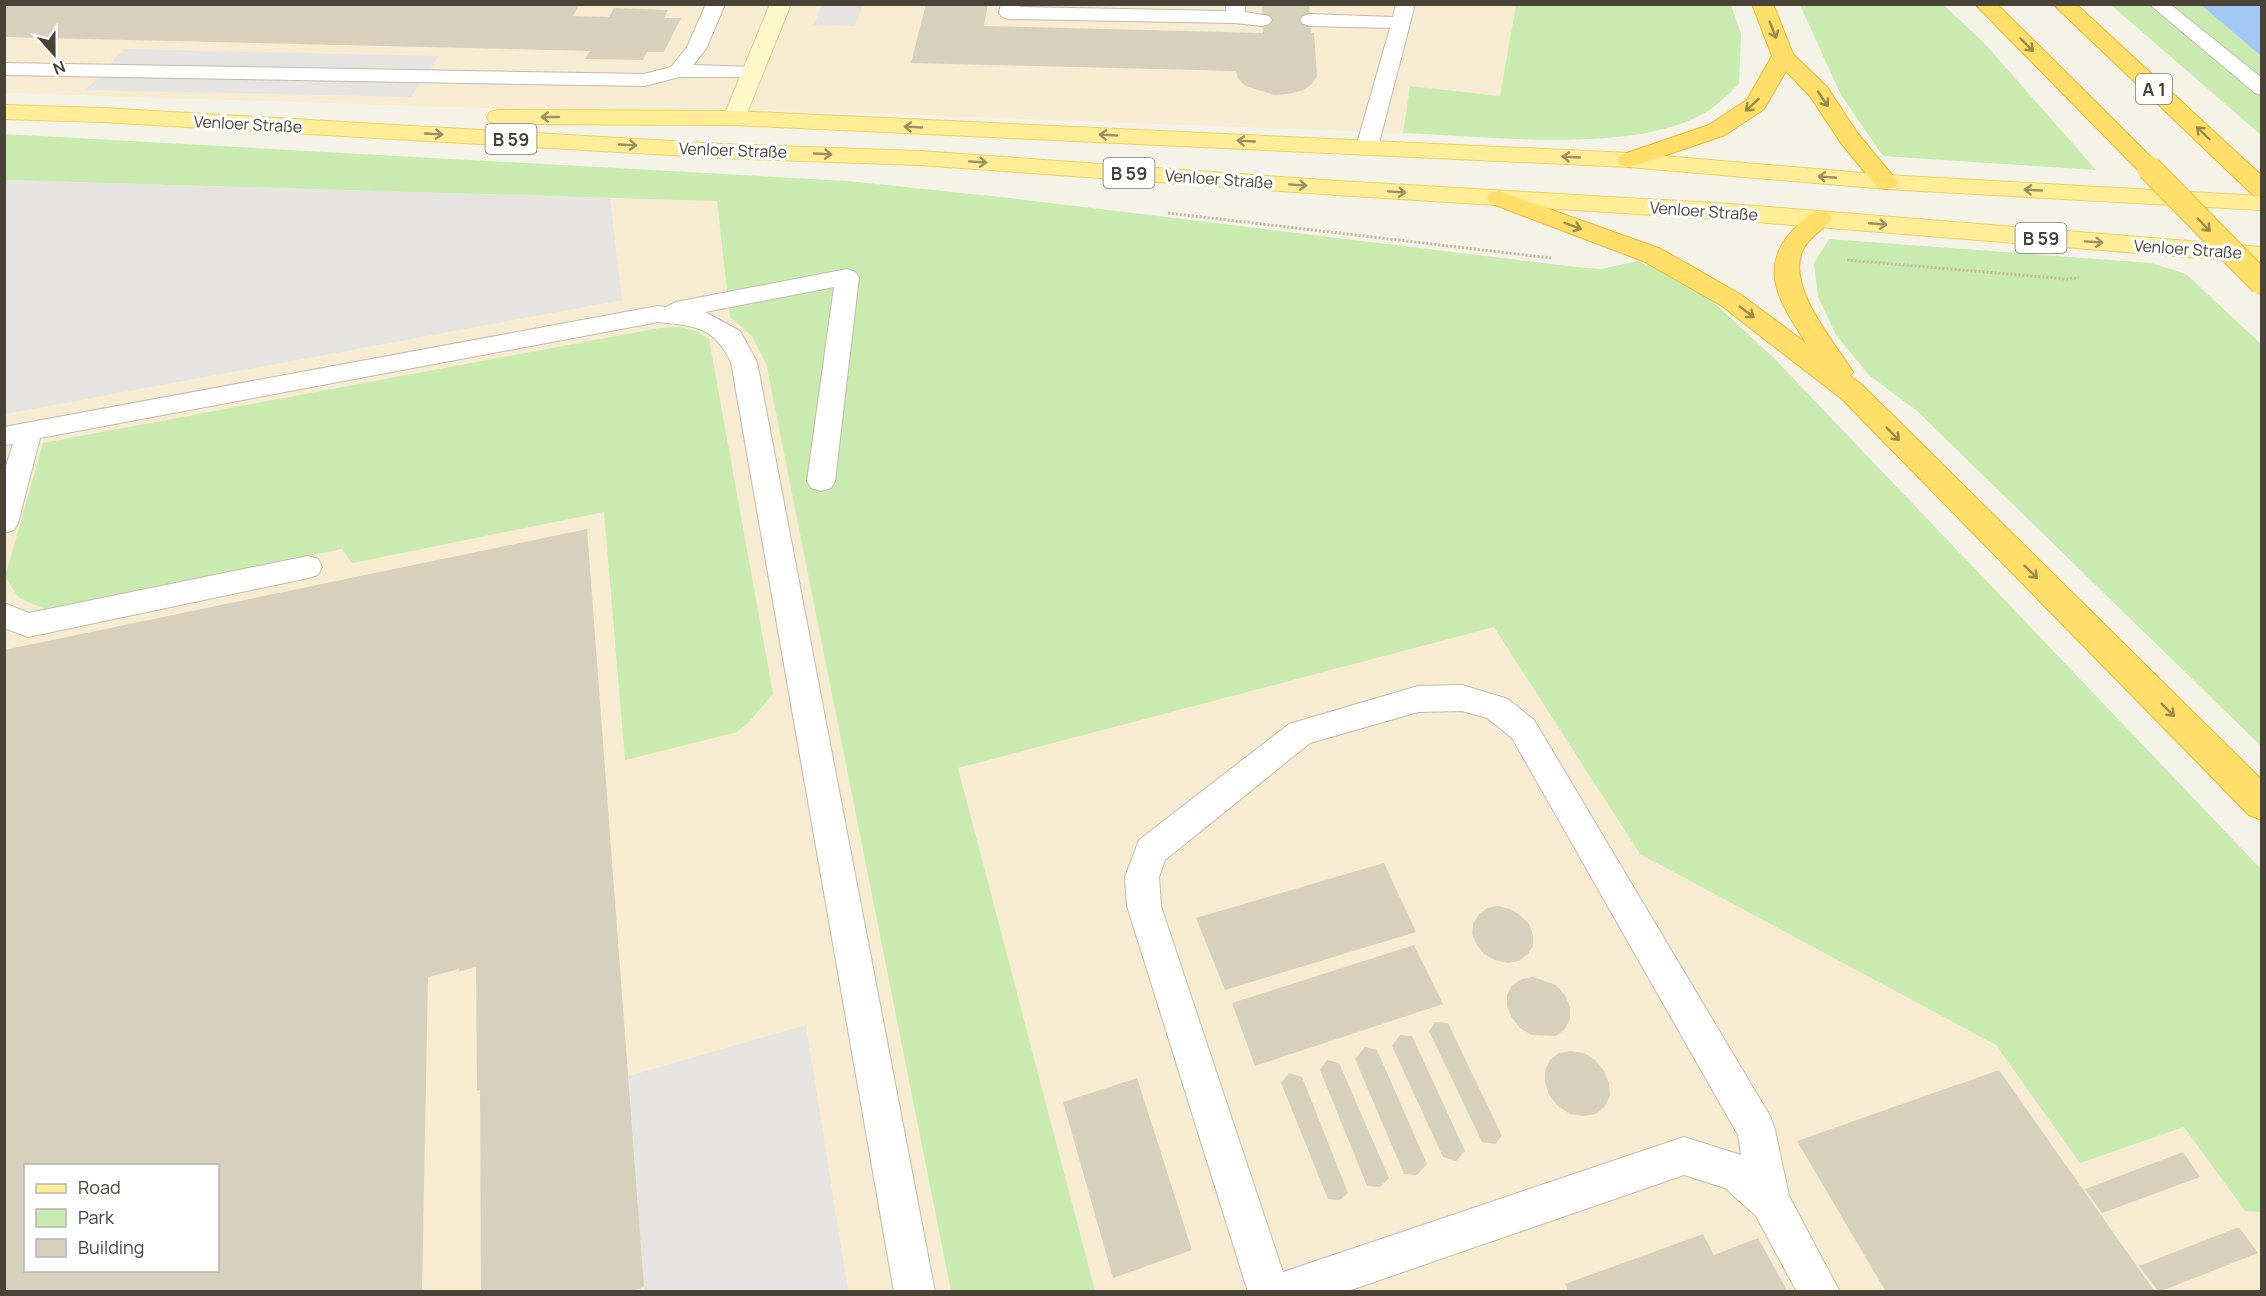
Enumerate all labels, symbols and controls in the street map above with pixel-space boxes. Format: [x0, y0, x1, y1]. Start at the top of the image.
one-way arrow [1768, 21, 1779, 39]
north arrow [24, 24, 84, 84]
one-way arrow [2020, 38, 2034, 53]
text: N [50, 56, 69, 80]
road number: A 1 [2136, 74, 2172, 104]
one-way arrow [1817, 90, 1829, 106]
one-way arrow [1745, 98, 1760, 112]
street label: Venloer Straße [193, 110, 303, 138]
one-way arrow [540, 111, 560, 123]
one-way arrow [904, 121, 924, 132]
road number: B 59 [486, 124, 536, 154]
one-way arrow [2195, 126, 2210, 141]
one-way arrow [423, 129, 443, 140]
one-way arrow [1099, 130, 1119, 141]
one-way arrow [1236, 136, 1256, 147]
street label: Venloer Straße [678, 137, 788, 163]
one-way arrow [618, 140, 638, 151]
one-way arrow [813, 148, 833, 159]
one-way arrow [1561, 151, 1581, 162]
one-way arrow [967, 157, 987, 168]
road number: B 59 [1104, 158, 1154, 188]
street label: Venloer Straße [1164, 164, 1274, 194]
one-way arrow [1818, 171, 1838, 182]
one-way arrow [1287, 180, 1307, 191]
one-way arrow [2023, 184, 2043, 195]
one-way arrow [1386, 186, 1406, 197]
street label: Venloer Straße [1649, 196, 1759, 226]
one-way arrow [2197, 217, 2212, 232]
one-way arrow [1868, 219, 1888, 230]
one-way arrow [1564, 221, 1582, 232]
road number: B 59 [2016, 223, 2066, 253]
street label: Venloer Straße [2133, 234, 2243, 264]
one-way arrow [2083, 236, 2103, 247]
one-way arrow [1739, 306, 1755, 319]
one-way arrow [1886, 426, 1901, 441]
one-way arrow [2024, 565, 2038, 580]
one-way arrow [2161, 703, 2176, 718]
legend [24, 1164, 219, 1272]
text: Road [78, 1175, 121, 1199]
text: Park [78, 1205, 115, 1229]
text: Building [78, 1235, 144, 1259]

